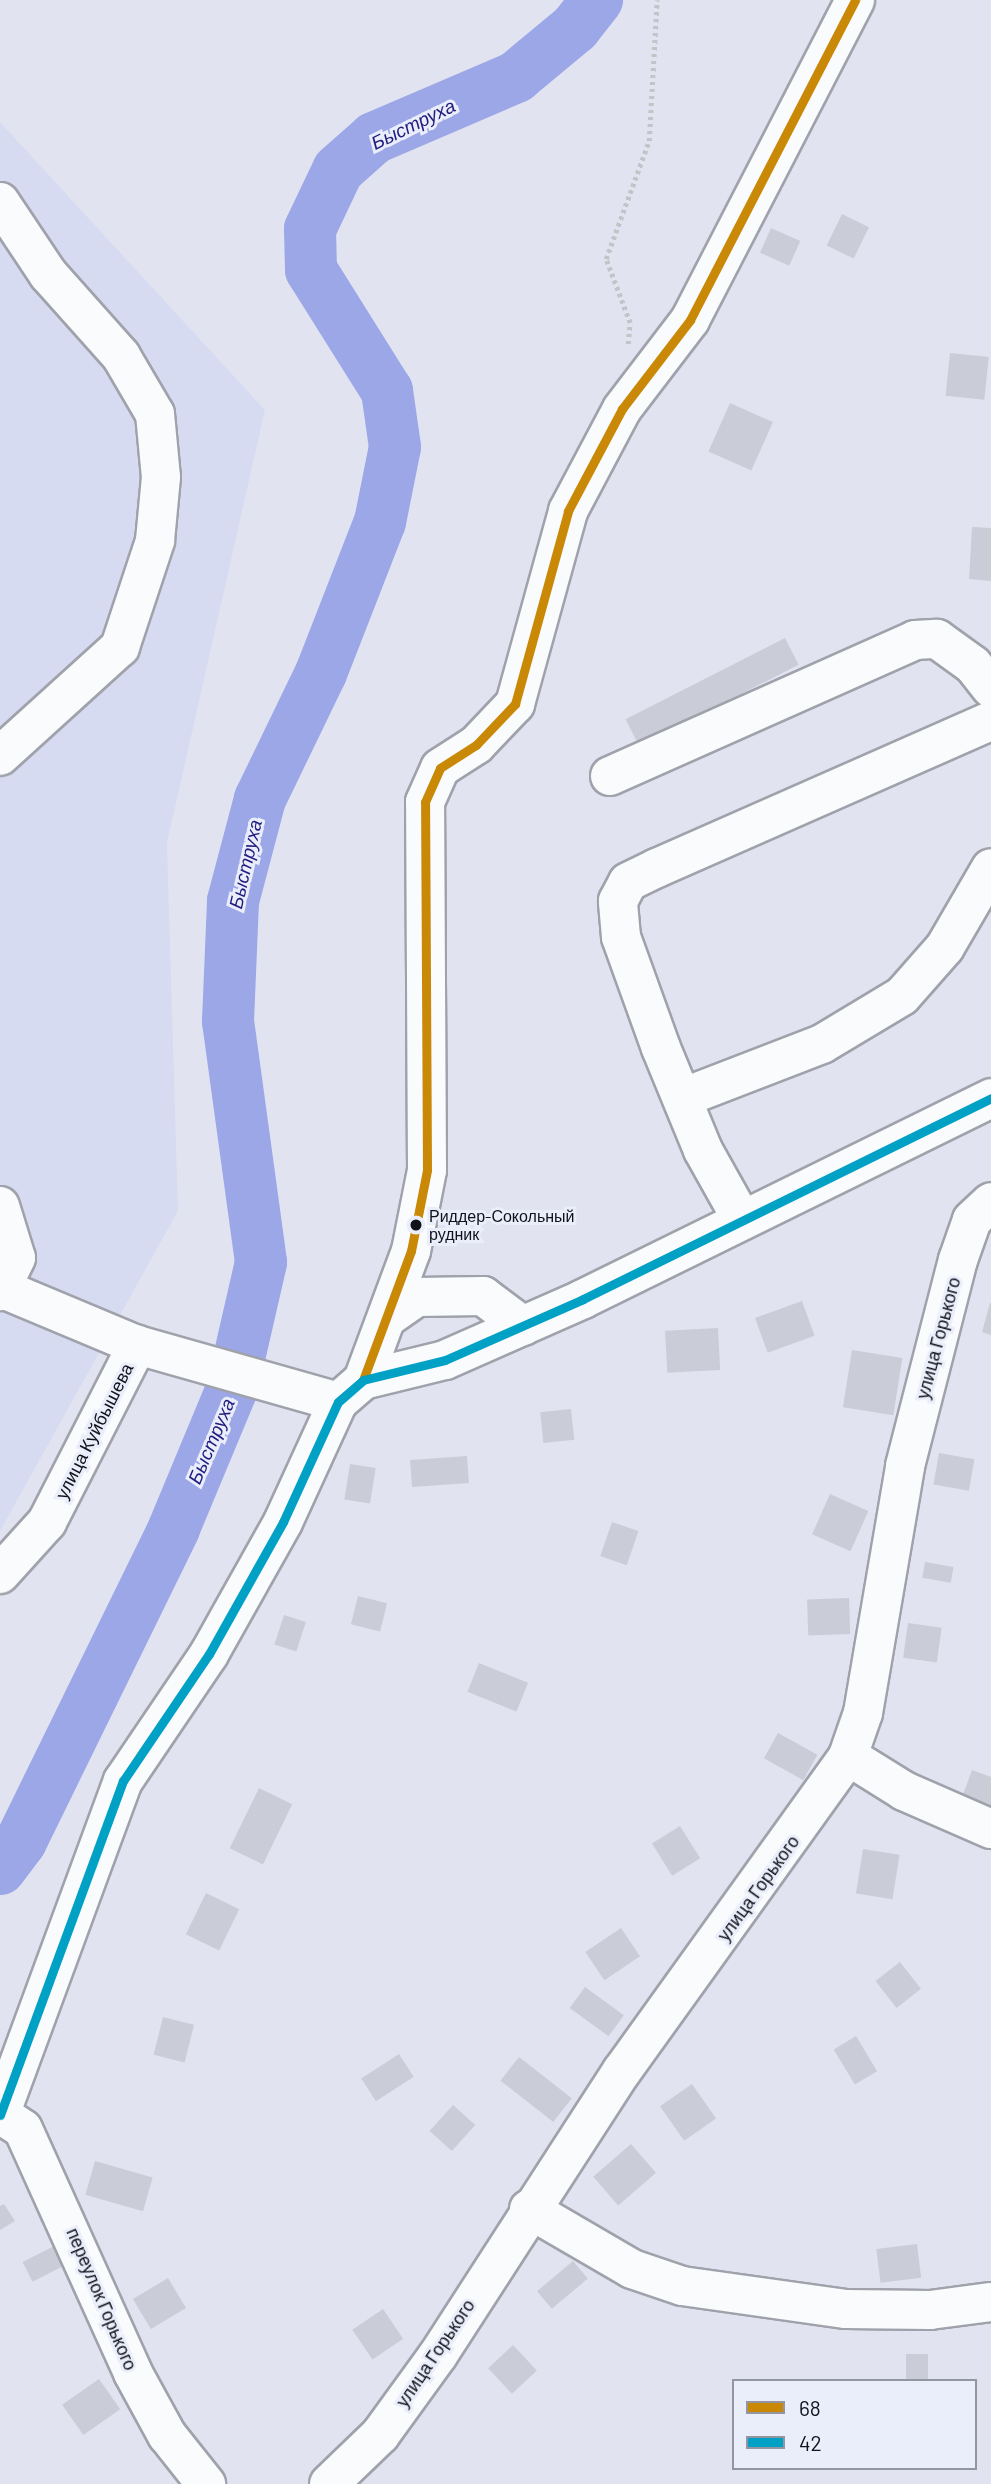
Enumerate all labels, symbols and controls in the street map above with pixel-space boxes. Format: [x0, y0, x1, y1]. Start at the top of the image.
water label: Быструха [367, 94, 459, 154]
water label: Быструха [224, 817, 266, 911]
place label: Риддер-Сокольный рудник [429, 1206, 575, 1244]
marker: Риддер-Сокольный рудник [409, 1218, 423, 1232]
street label: улица Горького [911, 1275, 965, 1401]
street label: улица Куйбышева [50, 1359, 138, 1503]
water label: Быструха [183, 1395, 239, 1487]
street label: улица Горького [712, 1831, 804, 1945]
street label: переулок Горького [62, 2225, 142, 2373]
street label: улица Горького [391, 2295, 479, 2411]
legend [732, 2379, 977, 2470]
text: 68 [799, 2395, 821, 2420]
text: 42 [799, 2430, 822, 2455]

